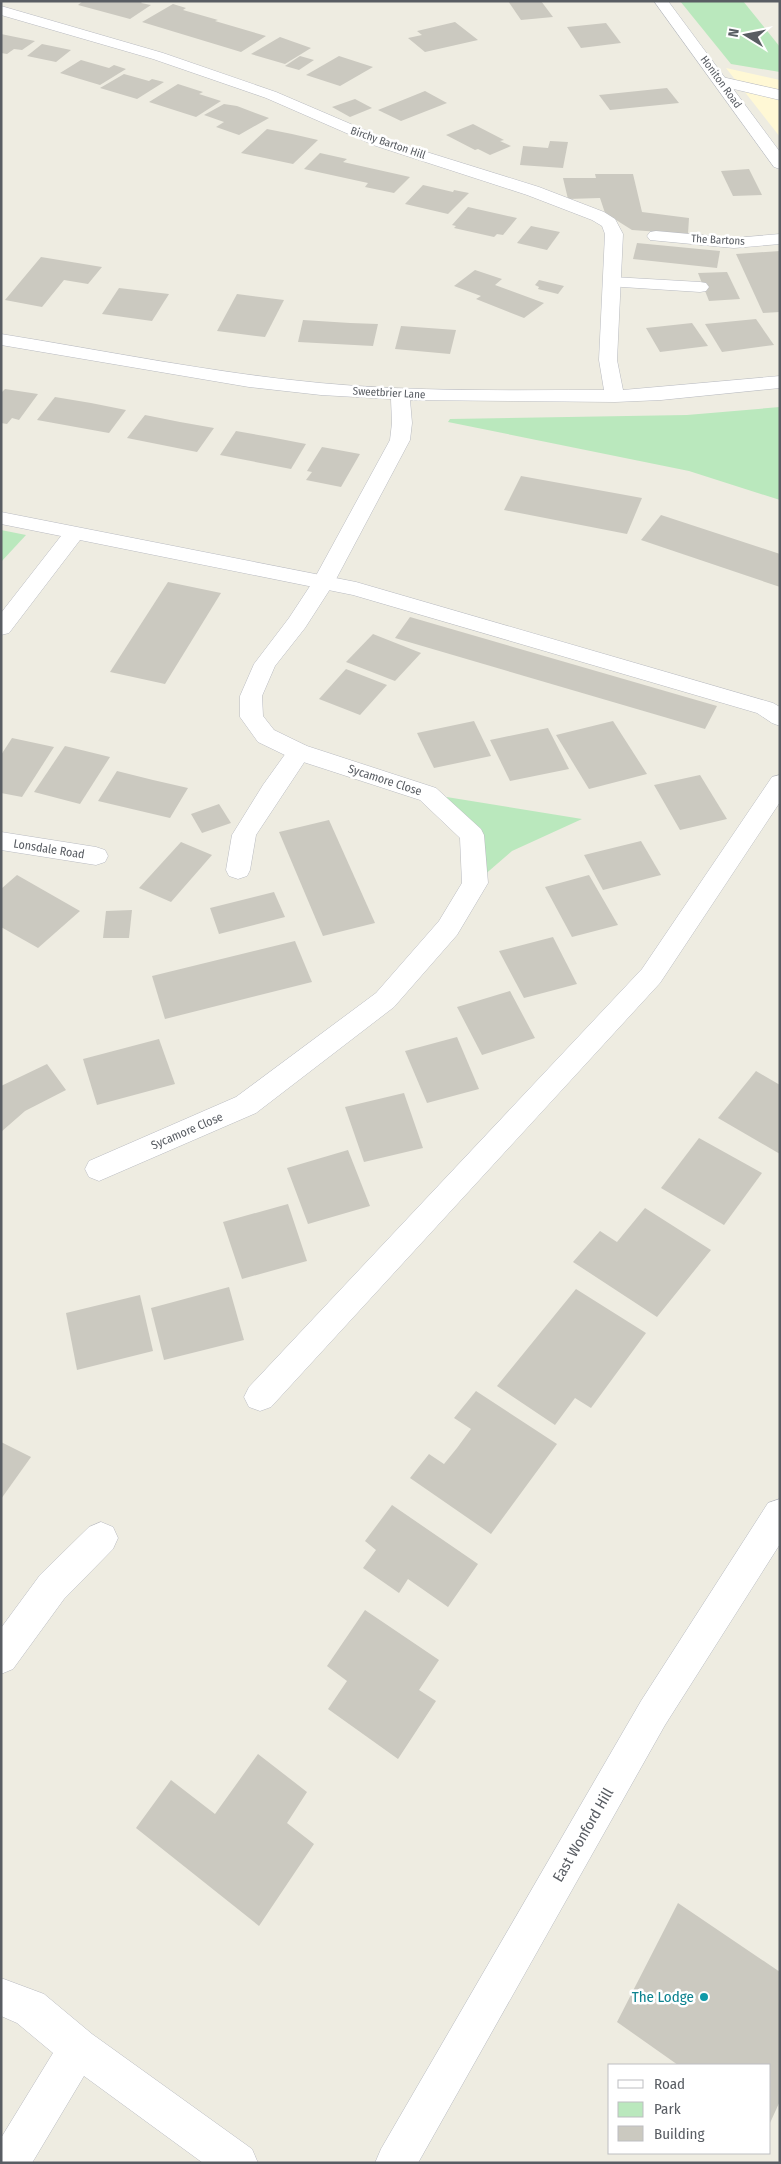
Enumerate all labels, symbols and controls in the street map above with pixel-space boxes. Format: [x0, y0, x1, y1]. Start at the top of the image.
north arrow [721, 10, 771, 60]
text: N [725, 27, 743, 38]
street label: Honiton Road [698, 53, 744, 111]
street label: Birchy Barton Hill [349, 124, 427, 162]
street label: The Bartons [691, 232, 746, 248]
street label: Sweetbrier Lane [352, 385, 426, 401]
street label: Sycamore Close [346, 762, 424, 799]
street label: Lonsdale Road [12, 836, 86, 862]
street label: Sycamore Close [149, 1110, 225, 1152]
street label: East Wonford Hill [549, 1785, 617, 1885]
place label: The Lodge [632, 1988, 694, 2006]
marker: The Lodge [698, 1991, 710, 2003]
legend [608, 2064, 771, 2154]
text: Road [654, 2075, 685, 2093]
text: Park [654, 2100, 681, 2118]
text: Building [654, 2125, 705, 2143]

